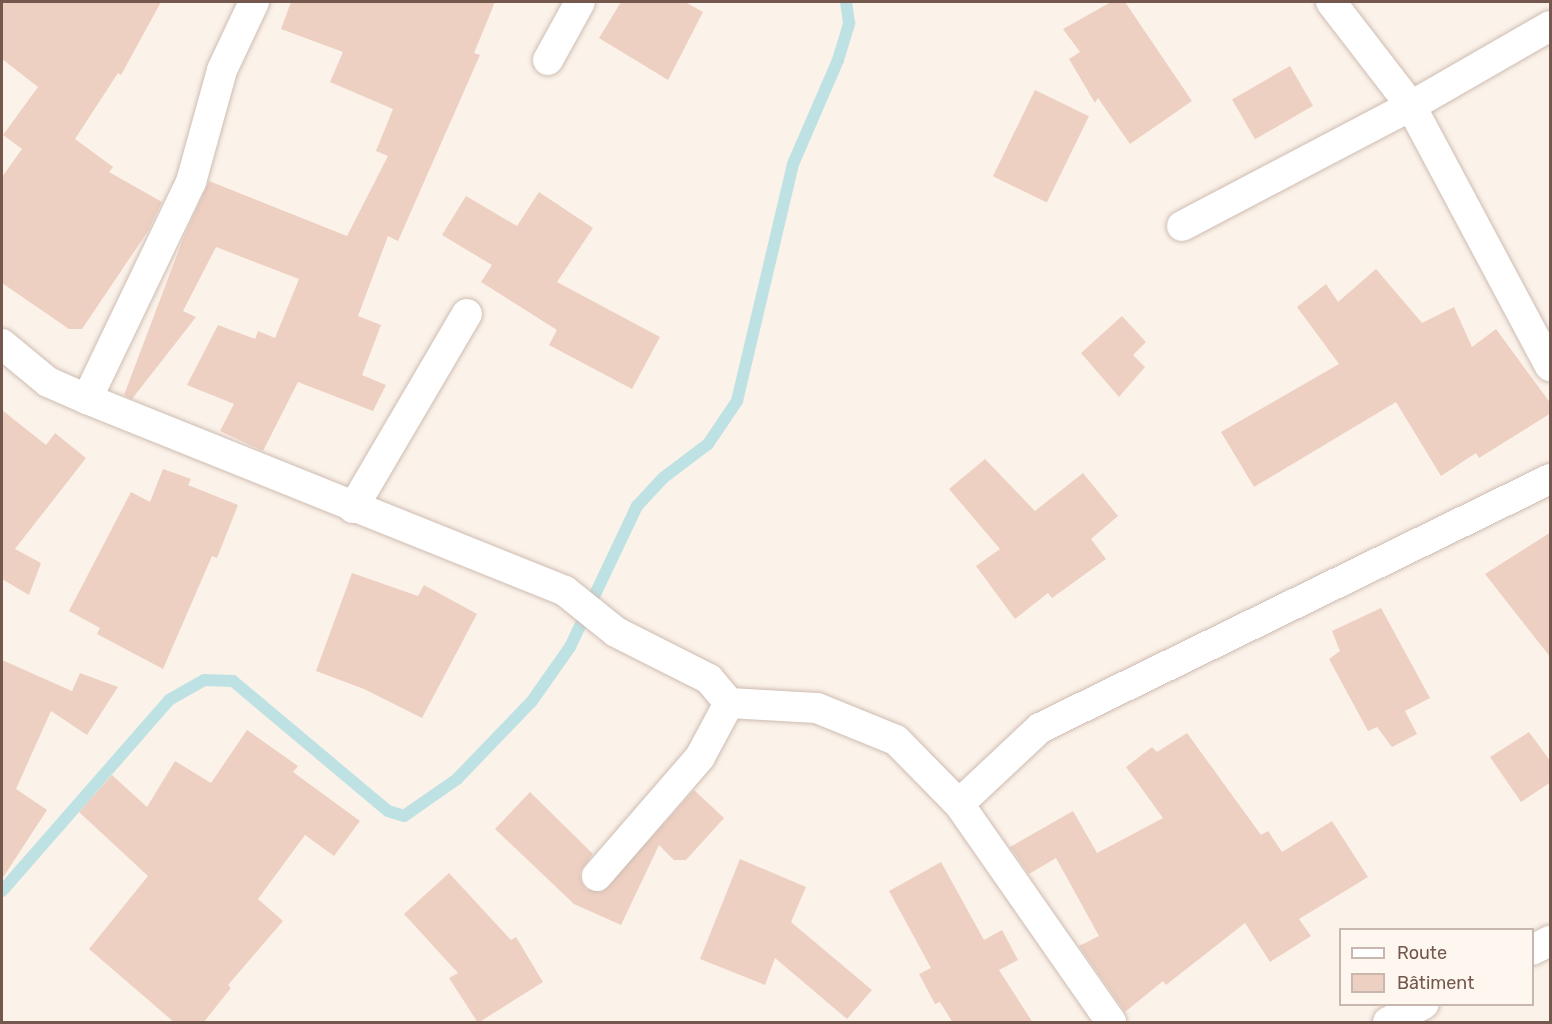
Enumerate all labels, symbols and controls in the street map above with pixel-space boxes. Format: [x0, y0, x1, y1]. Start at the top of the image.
legend [1339, 928, 1534, 1006]
text: Route [1397, 942, 1447, 964]
text: Bâtiment [1397, 972, 1474, 994]

